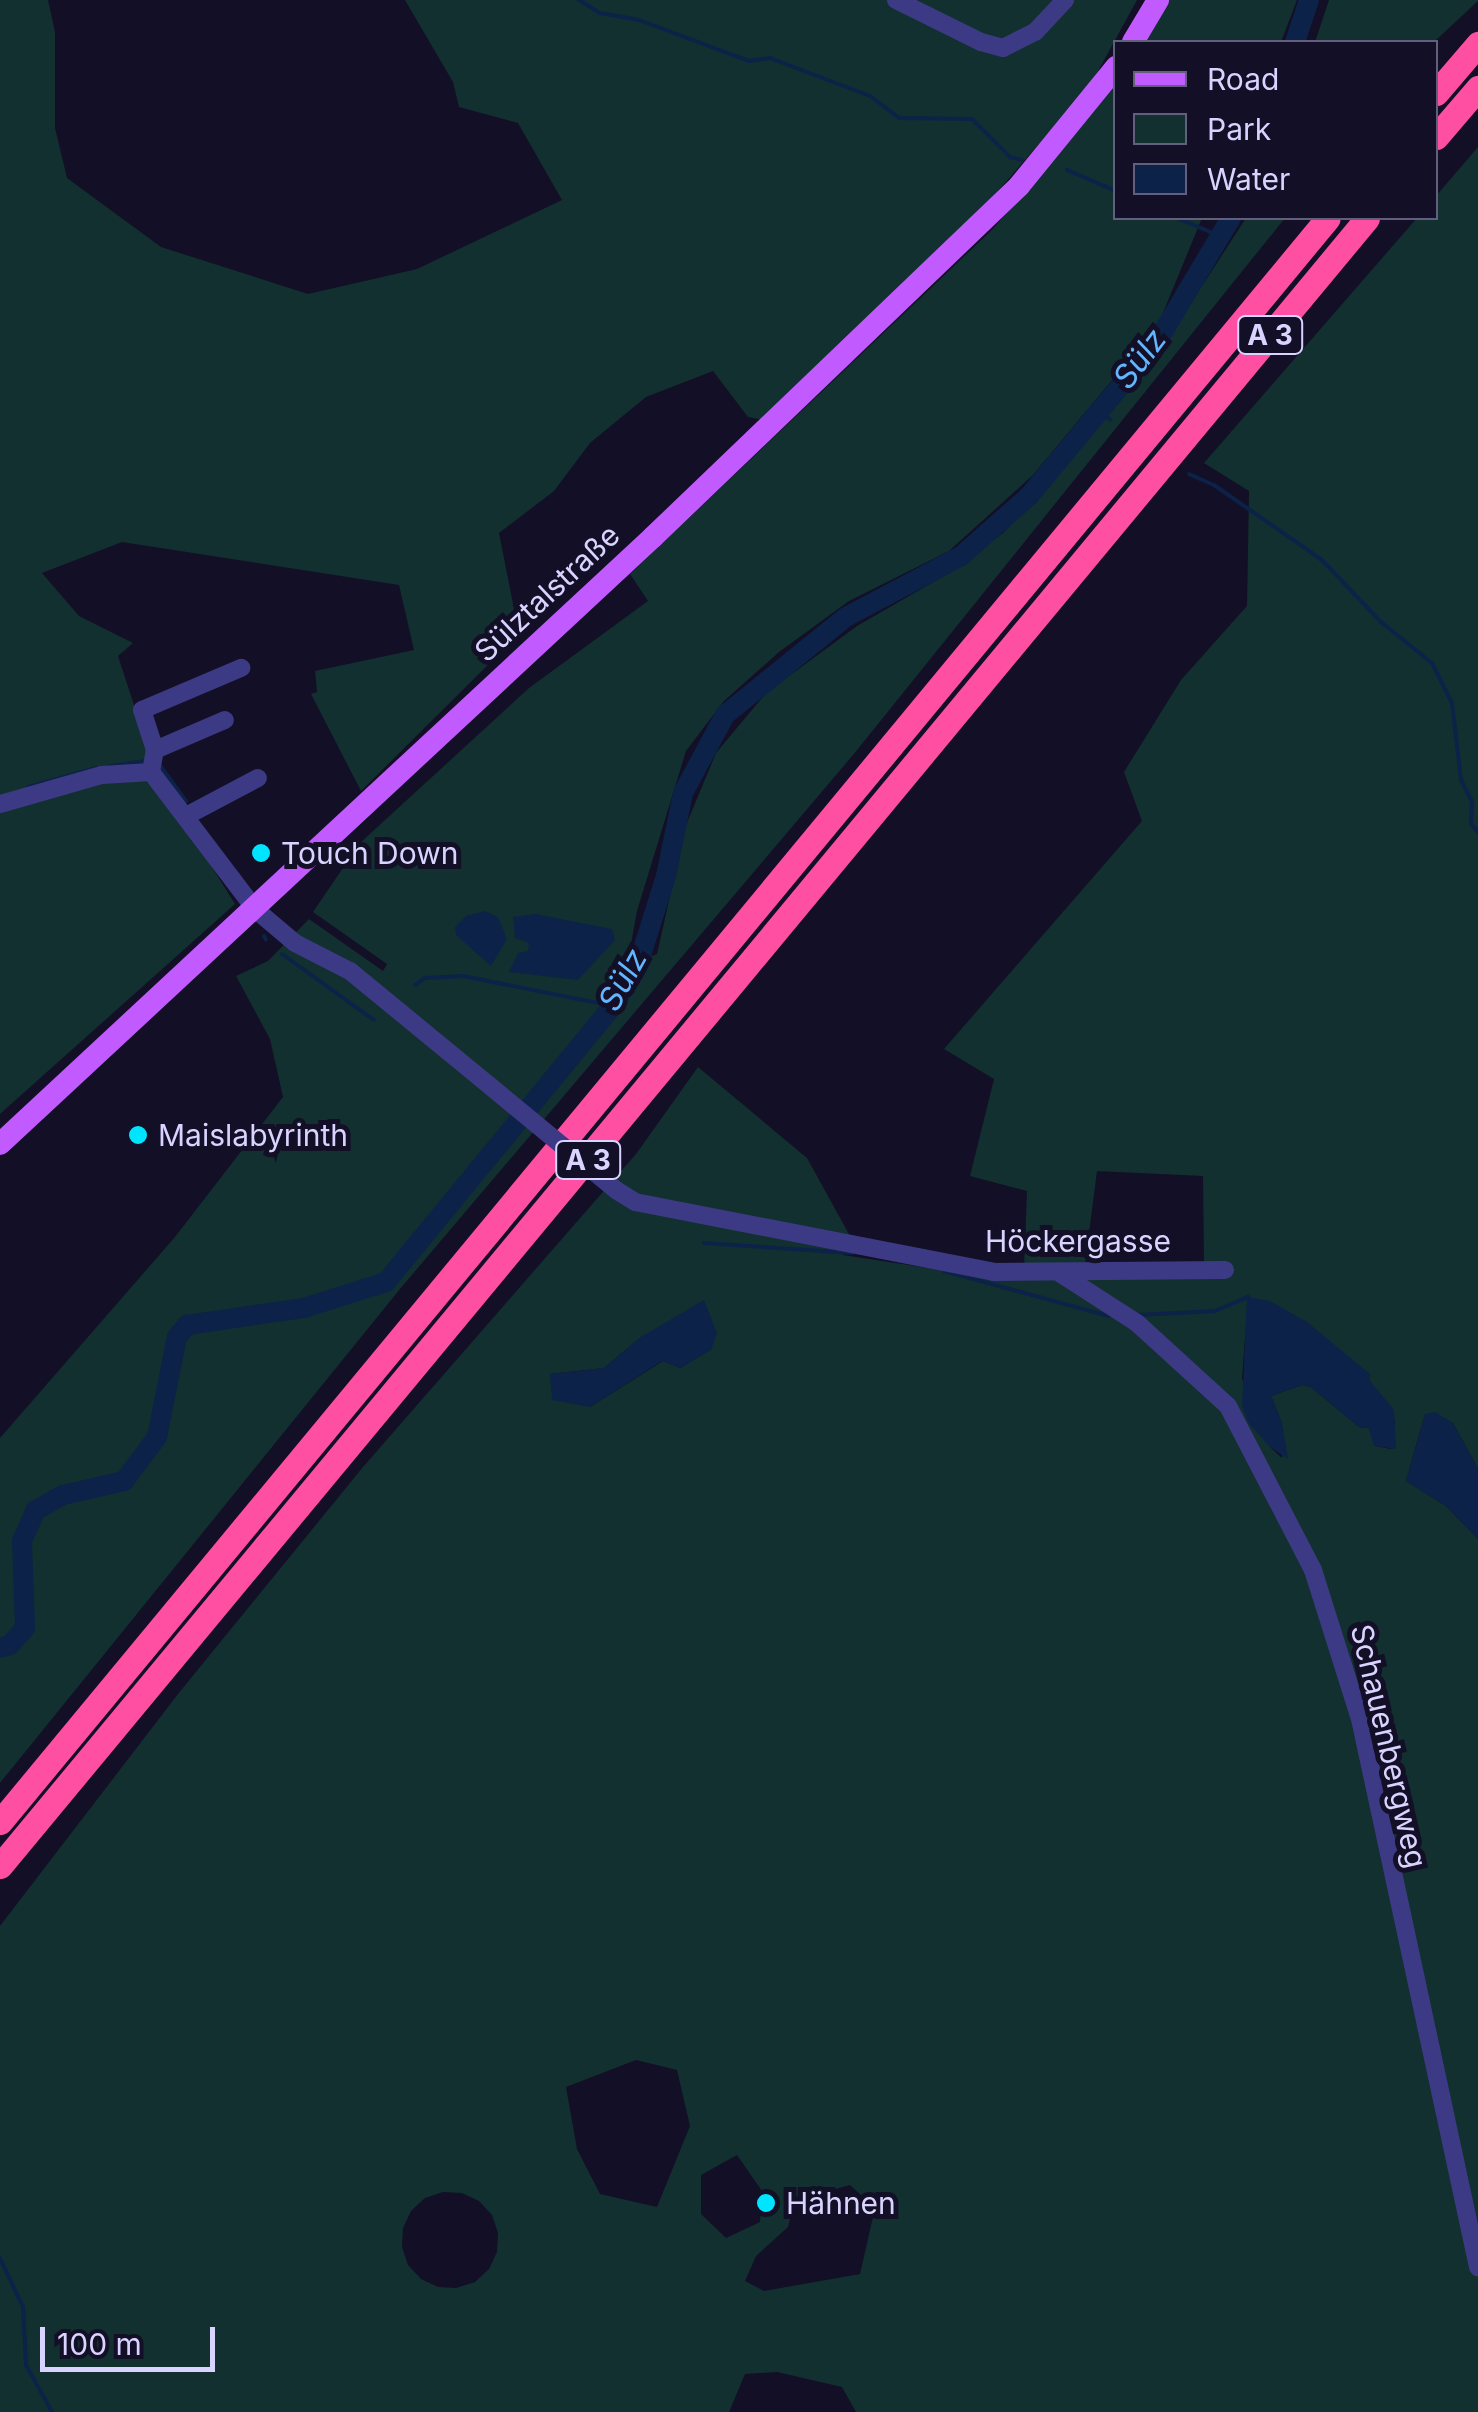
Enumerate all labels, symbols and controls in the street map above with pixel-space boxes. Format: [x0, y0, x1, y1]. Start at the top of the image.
legend [1113, 40, 1438, 220]
text: Road [1207, 61, 1279, 97]
text: Park [1207, 111, 1271, 147]
text: Water [1207, 161, 1290, 197]
road number: A 3 [1235, 312, 1305, 358]
water label: Sülz [1105, 322, 1175, 396]
street label: Sülztalstraße [467, 517, 627, 669]
place label: Touch Down [281, 835, 458, 871]
marker: Touch Down [250, 842, 272, 864]
water label: Sülz [590, 942, 656, 1018]
place label: Maislabyrinth [158, 1117, 348, 1153]
marker: Maislabyrinth [127, 1124, 149, 1146]
road number: A 3 [553, 1137, 623, 1183]
street label: Höckergasse [985, 1223, 1171, 1259]
street label: Schauenbergweg [1343, 1621, 1435, 1871]
place label: Hähnen [786, 2185, 896, 2221]
marker: Hähnen [755, 2192, 777, 2214]
scale bar [45, 2307, 220, 2369]
text: 100 m [57, 2326, 142, 2362]

